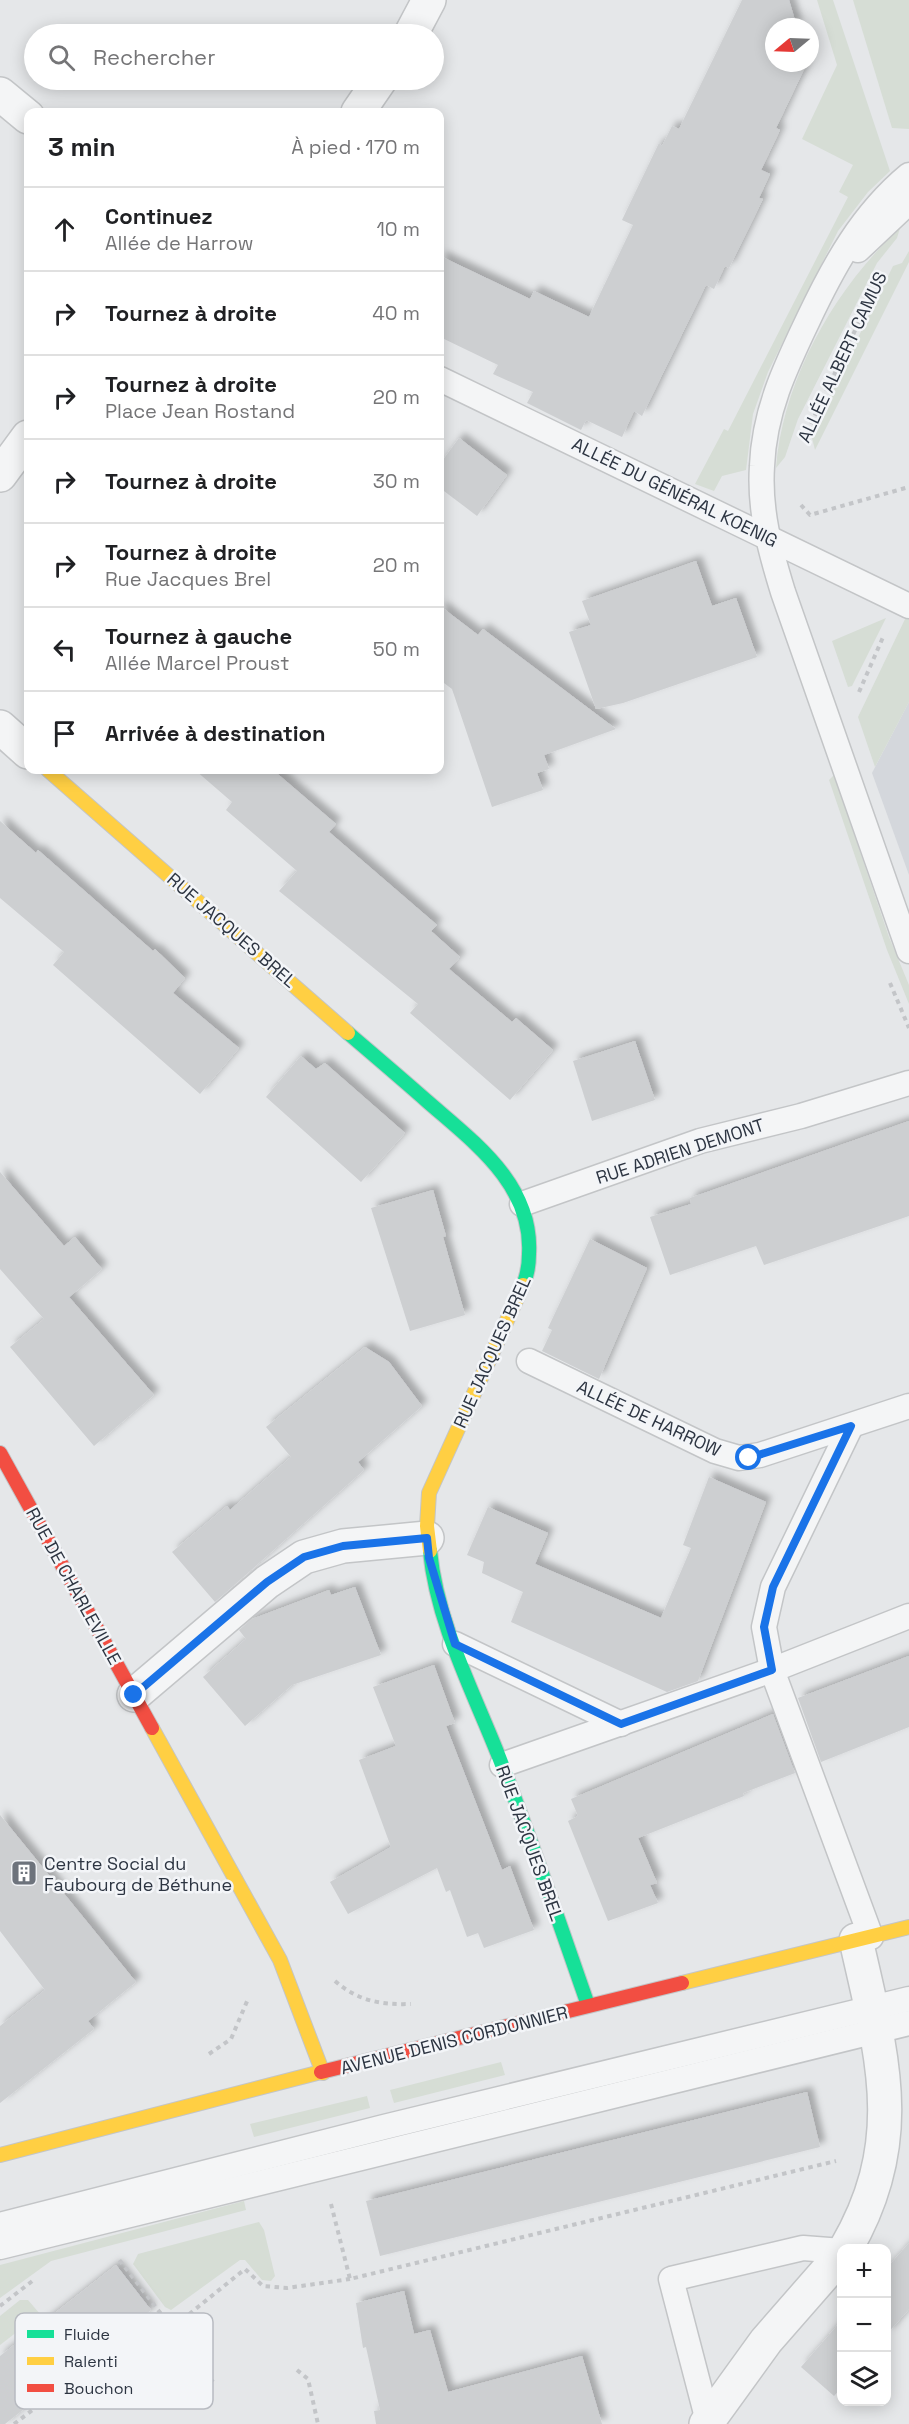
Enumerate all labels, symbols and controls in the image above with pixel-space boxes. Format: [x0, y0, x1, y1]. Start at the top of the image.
north arrow [765, 18, 819, 72]
search box [24, 24, 444, 90]
icon: search [45, 41, 78, 74]
text: Rechercher [93, 43, 215, 71]
text: 3 min [48, 130, 116, 164]
text: À pied · 170 m [291, 134, 420, 160]
text: Continuez [105, 202, 213, 230]
icon: ahead [48, 213, 81, 246]
text: 10 m [376, 216, 420, 242]
text: Allée de Harrow [105, 230, 254, 256]
street label: ALLÉE ALBERT CAMUS [792, 268, 892, 446]
icon: right [48, 297, 81, 330]
text: Tournez à droite [105, 299, 277, 327]
text: 40 m [372, 300, 420, 326]
text: Tournez à droite [105, 370, 277, 398]
icon: right [48, 381, 81, 414]
text: 20 m [373, 384, 420, 410]
text: Place Jean Rostand [105, 398, 295, 424]
street label: ALLÉE DU GÉNÉRAL KOENIG [568, 432, 782, 552]
icon: right [48, 465, 81, 498]
text: Tournez à droite [105, 467, 277, 495]
text: 30 m [373, 468, 420, 494]
text: Tournez à droite [105, 538, 277, 566]
icon: right [48, 549, 81, 582]
text: 20 m [373, 552, 420, 578]
text: Rue Jacques Brel [105, 566, 271, 592]
text: Tournez à gauche [105, 622, 292, 650]
icon: left [48, 633, 81, 666]
text: 50 m [373, 636, 420, 662]
text: Allée Marcel Proust [105, 650, 289, 676]
icon: arrive [48, 717, 81, 750]
text: Arrivée à destination [105, 719, 326, 747]
street label: RUE JACQUES BREL [163, 868, 302, 993]
street label: RUE ADRIEN DEMONT [593, 1113, 768, 1189]
street label: RUE JACQUES BREL [448, 1272, 536, 1432]
street label: ALLÉE DE HARROW [573, 1375, 725, 1462]
route start [735, 1444, 761, 1470]
street label: RUE DE CHARLEVILLE [21, 1503, 127, 1669]
route end [120, 1681, 146, 1707]
street label: RUE JACQUES BREL [491, 1762, 569, 1924]
place label: Centre Social du Faubourg de Béthune [44, 1852, 232, 1896]
building icon: Centre Social du Faubourg de Béthune [9, 1858, 39, 1888]
street label: AVENUE DENIS CORDONNIER [338, 2001, 570, 2079]
map controls [837, 2244, 891, 2406]
button: + [837, 2244, 891, 2298]
button: − [837, 2298, 891, 2352]
legend [15, 2313, 213, 2409]
text: Fluide [64, 2324, 110, 2345]
text: Ralenti [64, 2351, 118, 2372]
button: layers [837, 2352, 891, 2406]
text: Bouchon [64, 2378, 133, 2399]

